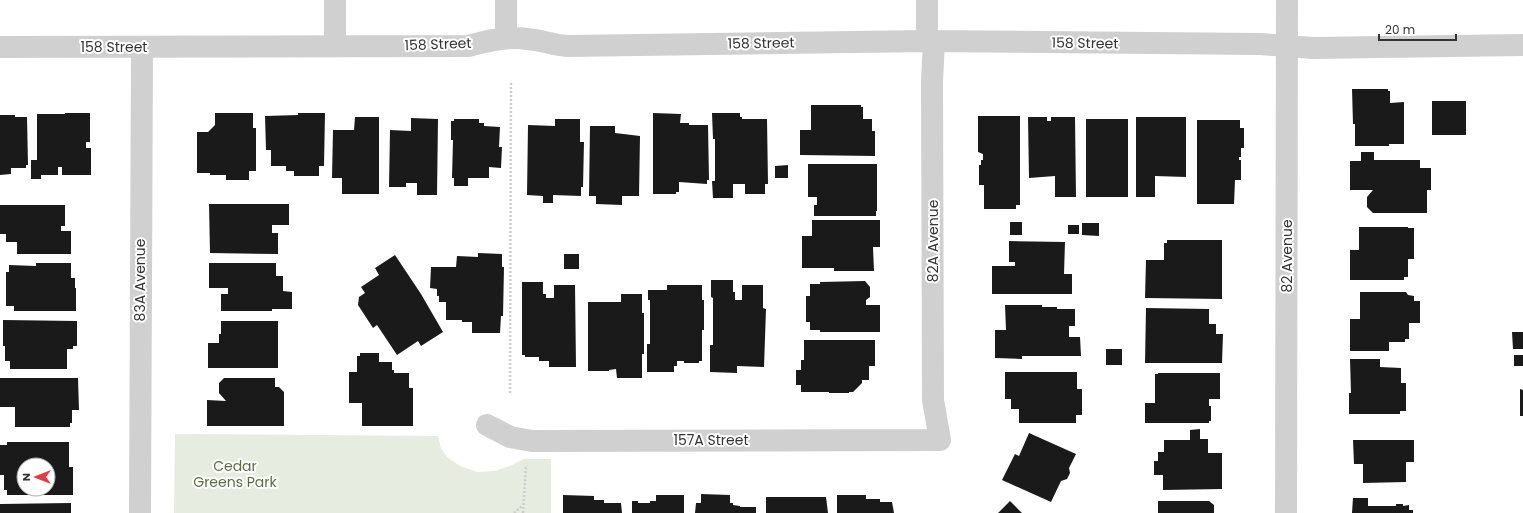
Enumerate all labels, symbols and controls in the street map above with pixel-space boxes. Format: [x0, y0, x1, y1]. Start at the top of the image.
scale bar [1379, 16, 1456, 42]
text: 20 m [1385, 21, 1415, 38]
street label: 158 Street [727, 32, 795, 54]
street label: 158 Street [1051, 32, 1119, 54]
street label: 158 Street [404, 33, 472, 55]
street label: 158 Street [81, 37, 147, 57]
street label: 82A Avenue [923, 199, 943, 282]
street label: 82 Avenue [1277, 219, 1297, 293]
street label: 83A Avenue [130, 238, 150, 321]
street label: 157A Street [673, 430, 749, 450]
park label: Cedar Greens Park [193, 456, 278, 492]
north arrow [16, 457, 56, 497]
text: N [18, 473, 34, 481]

